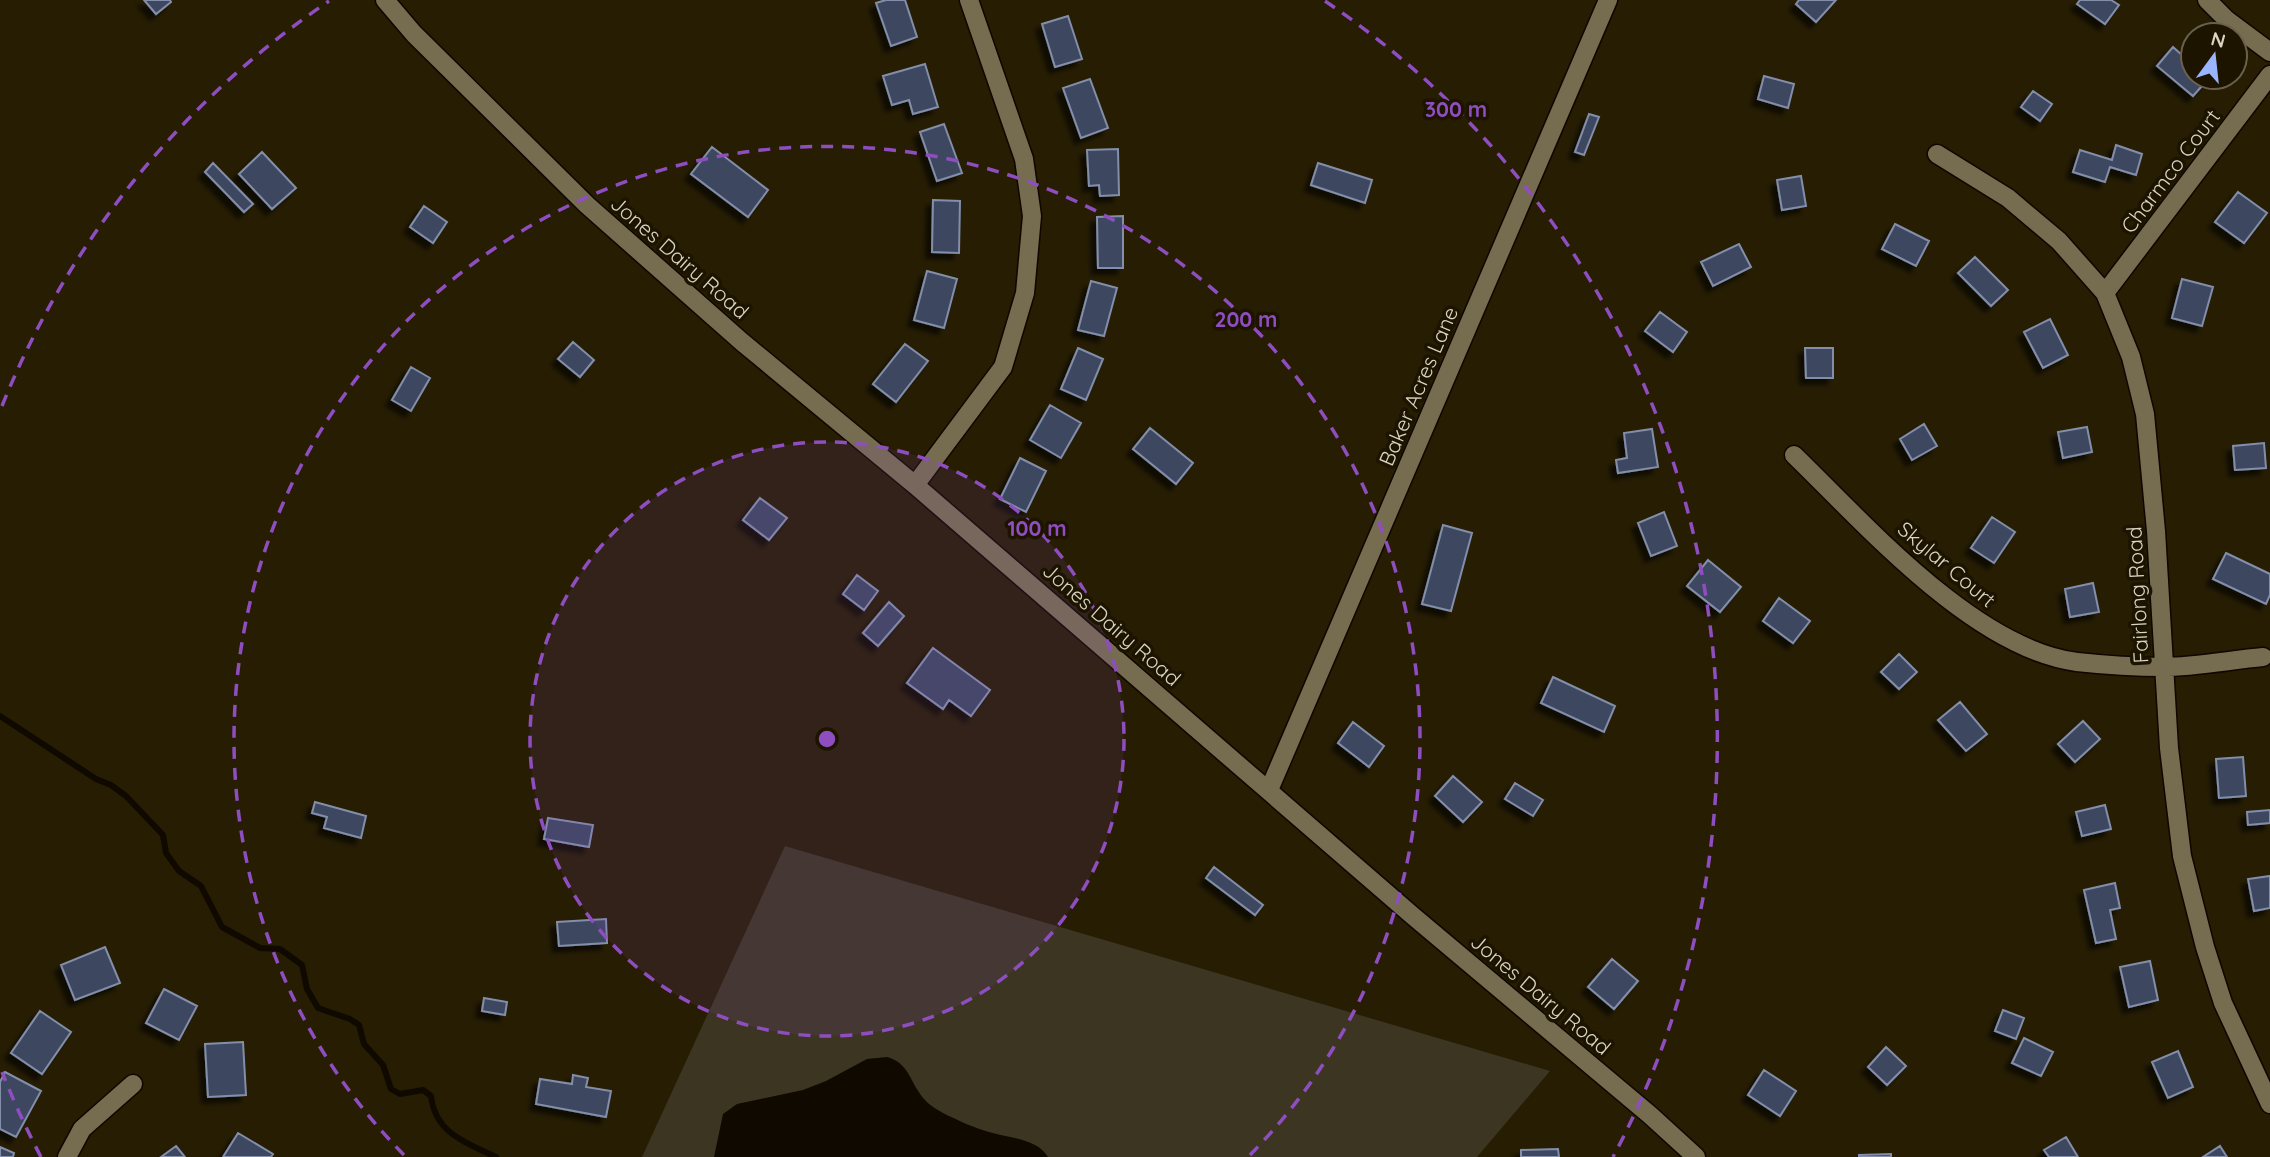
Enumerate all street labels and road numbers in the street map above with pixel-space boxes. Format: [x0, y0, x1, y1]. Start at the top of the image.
street label: Charmco Court [2115, 104, 2225, 238]
street label: Jones Dairy Road [606, 190, 754, 324]
street label: Baker Acres Lane [1373, 303, 1463, 469]
street label: Skylar Court [1893, 516, 2001, 612]
street label: Fairlong Road [2120, 526, 2154, 664]
street label: Jones Dairy Road [1038, 557, 1186, 691]
street label: Jones Dairy Road [1466, 928, 1616, 1060]

